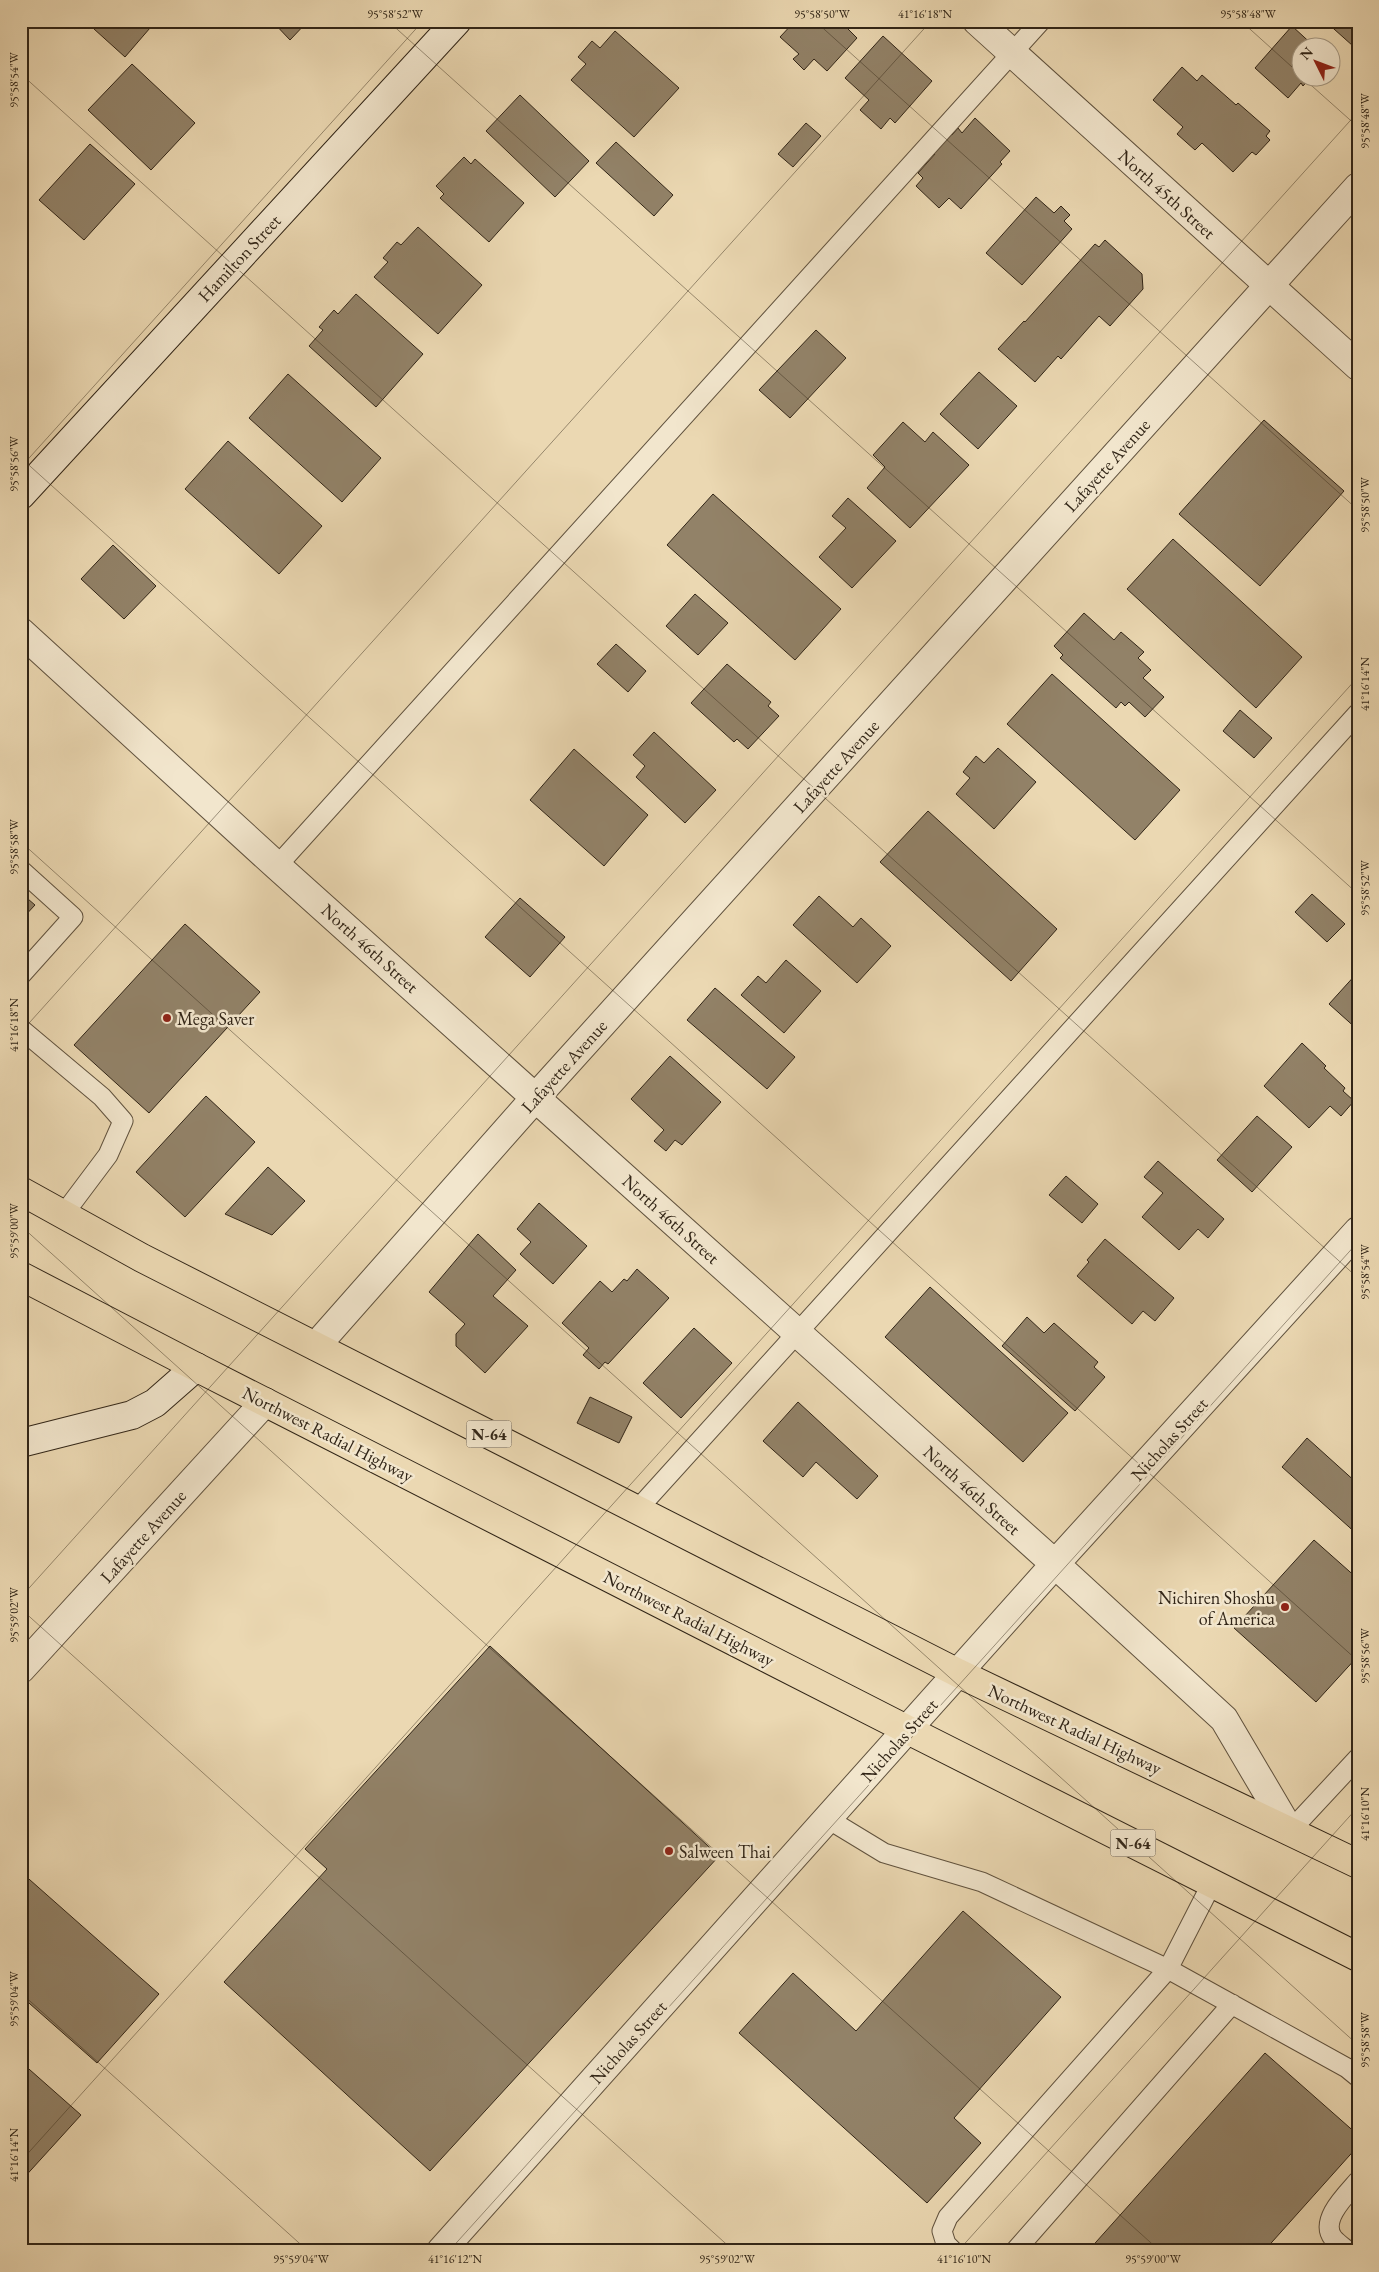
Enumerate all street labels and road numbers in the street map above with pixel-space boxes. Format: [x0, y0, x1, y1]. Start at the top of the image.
street label: North 45th Street [1114, 144, 1221, 244]
street label: Hamilton Street [192, 209, 286, 307]
street label: Lafayette Avenue [1059, 413, 1155, 517]
street label: Lafayette Avenue [788, 714, 884, 818]
street label: North 46th Street [317, 898, 424, 998]
street label: Lafayette Avenue [516, 1014, 612, 1118]
street label: North 46th Street [618, 1169, 725, 1269]
street label: Northwest Radial Highway [239, 1381, 417, 1487]
street label: Nicholas Street [1126, 1392, 1213, 1485]
road number: N-64 [466, 1420, 512, 1448]
street label: North 46th Street [919, 1440, 1026, 1540]
street label: Lafayette Avenue [95, 1484, 191, 1588]
street label: Northwest Radial Highway [600, 1565, 778, 1671]
street label: Northwest Radial Highway [985, 1679, 1166, 1779]
street label: Nicholas Street [856, 1693, 943, 1786]
road number: N-64 [1110, 1830, 1156, 1856]
street label: Nicholas Street [585, 1995, 672, 2088]

